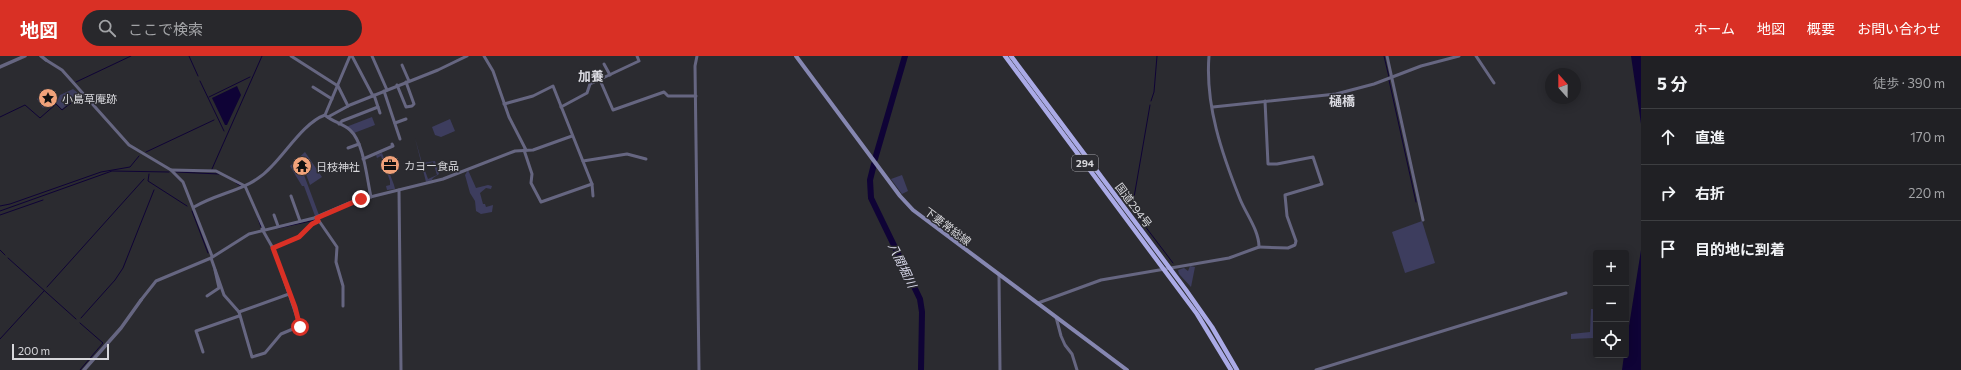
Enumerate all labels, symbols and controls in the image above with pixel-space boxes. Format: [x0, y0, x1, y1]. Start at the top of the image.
search box [82, 10, 362, 46]
icon: search [96, 17, 118, 39]
text: 地図 [20, 18, 58, 41]
text: ここで検索 [128, 20, 203, 38]
text: ホーム [1693, 20, 1735, 37]
text: 地図 [1757, 20, 1785, 37]
text: 概要 [1807, 20, 1835, 37]
text: お問い合わせ [1857, 20, 1941, 37]
district label: 加養 [578, 68, 604, 84]
north arrow [1545, 68, 1581, 104]
text: 5 分 [1657, 73, 1687, 94]
text: 徒歩 · 390 m [1873, 75, 1945, 91]
place icon: 小島草庵跡 [37, 87, 59, 109]
place label: 小島草庵跡 [62, 92, 117, 105]
district label: 樋橋 [1329, 93, 1355, 109]
icon: ahead [1657, 126, 1679, 148]
text: 直進 [1695, 128, 1725, 146]
text: 170 m [1910, 129, 1945, 145]
office icon: カヨー食品 [379, 154, 401, 176]
temple icon: 日枝神社 [291, 155, 313, 177]
road number: 294 [1072, 155, 1098, 171]
place label: カヨー食品 [404, 159, 459, 172]
place label: 日枝神社 [316, 160, 360, 173]
street label: 国道294号 [1113, 180, 1155, 230]
icon: right [1657, 182, 1679, 204]
text: 右折 [1695, 184, 1725, 202]
text: 220 m [1908, 185, 1945, 201]
route end [352, 190, 370, 208]
street label: 下妻常総線 [922, 204, 974, 248]
icon: arrive [1657, 238, 1679, 260]
water label: 八間堀川 [886, 240, 921, 291]
text: 目的地に到着 [1695, 240, 1785, 258]
map controls [1593, 250, 1629, 358]
button: + [1593, 250, 1629, 286]
button: − [1593, 286, 1629, 322]
route start [291, 318, 309, 336]
button: locate [1593, 322, 1629, 358]
scale bar [12, 342, 109, 361]
text: 200 m [18, 344, 50, 357]

